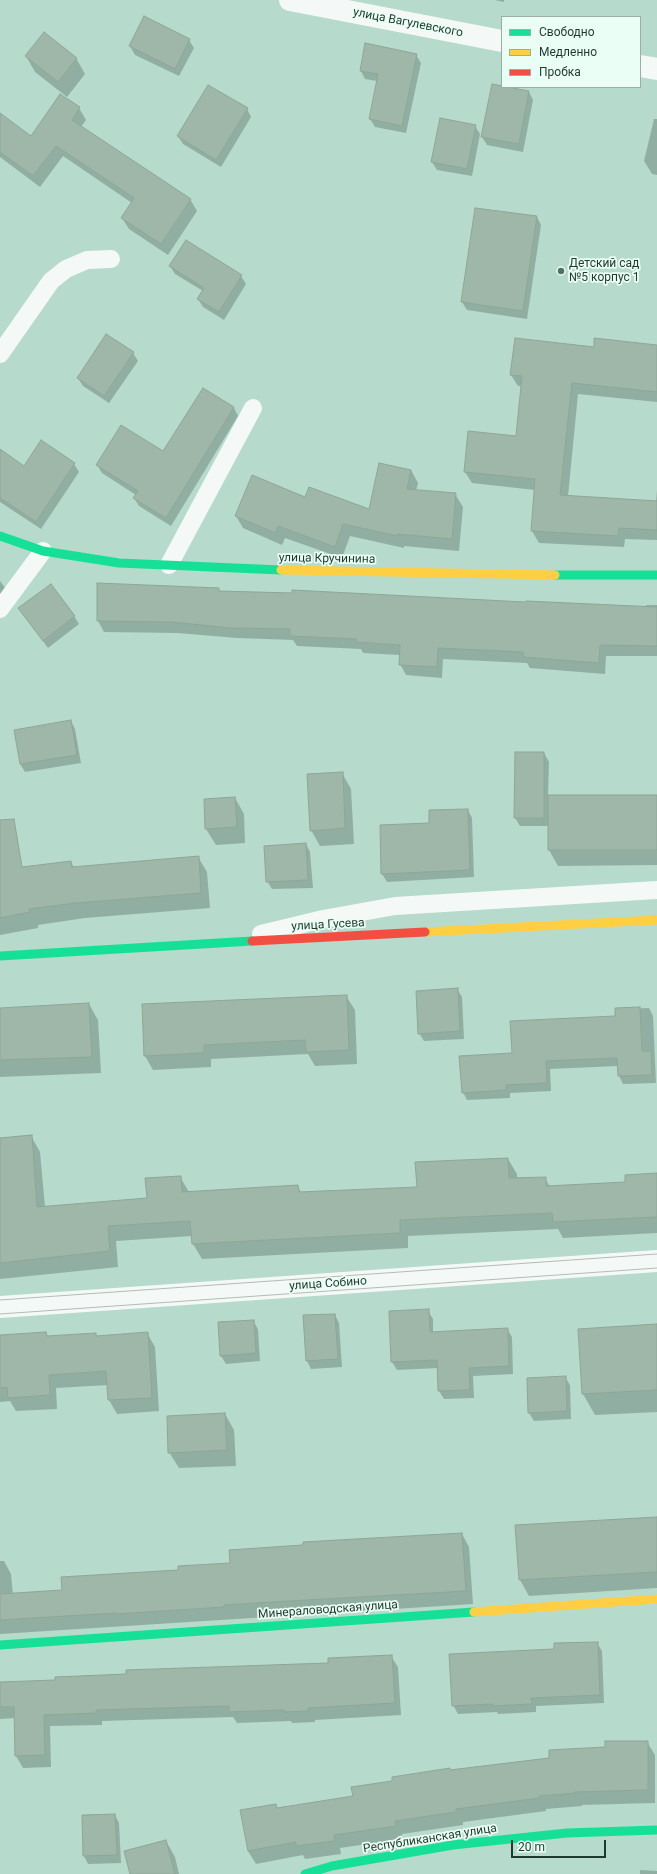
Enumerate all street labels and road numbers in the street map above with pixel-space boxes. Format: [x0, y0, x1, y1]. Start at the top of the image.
street label: улица Вагулевского [352, 5, 464, 41]
street label: улица Кручинина [279, 551, 375, 567]
street label: улица Гусева [291, 916, 365, 934]
street label: улица Собино [289, 1274, 367, 1294]
street label: Минераловодская улица [258, 1598, 398, 1622]
street label: Республиканская улица [362, 1821, 498, 1857]

